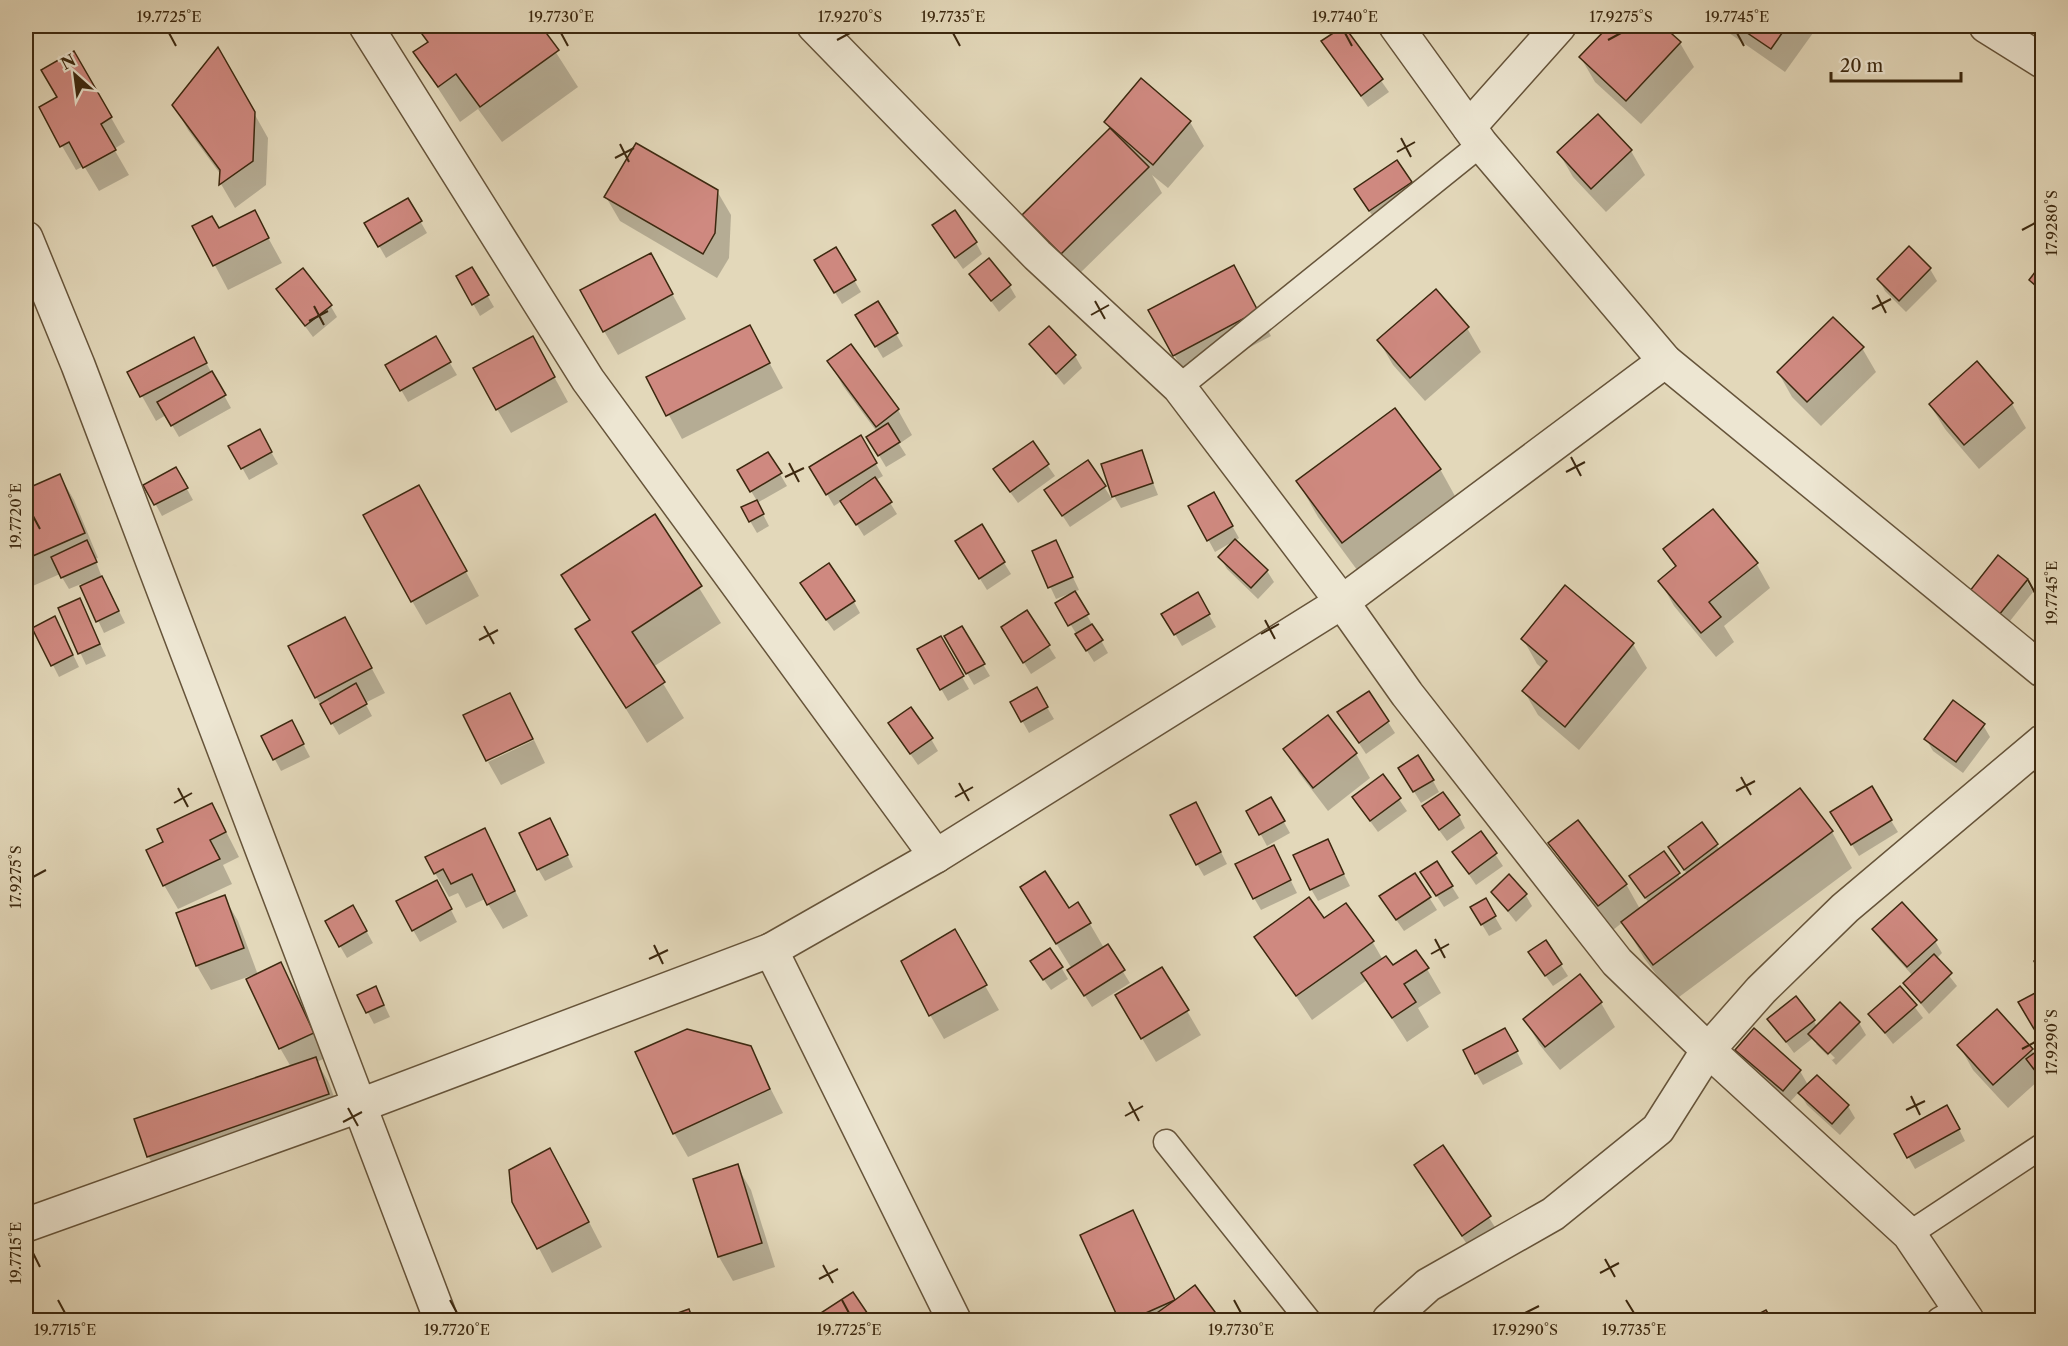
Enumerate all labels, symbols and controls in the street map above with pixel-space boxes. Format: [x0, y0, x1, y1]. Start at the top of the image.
text: 19.7725°E [136, 7, 202, 26]
text: 19.7730°E [528, 7, 594, 26]
text: 17.9270°S [818, 7, 882, 26]
text: 19.7735°E [921, 7, 985, 26]
text: 19.7740°E [1312, 7, 1378, 26]
text: 17.9275°S [1589, 7, 1653, 26]
text: 19.7745°E [1705, 7, 1769, 26]
north arrow [45, 45, 105, 105]
scale bar [1831, 45, 1962, 83]
text: N [57, 50, 79, 74]
text: 20 m [1840, 55, 1884, 77]
text: 17.9280°S [2042, 190, 2061, 256]
text: 19.7720°E [6, 483, 25, 549]
text: 19.7745°E [2042, 561, 2061, 625]
text: 17.9275°S [6, 845, 25, 909]
text: 17.9290°S [2042, 1009, 2061, 1075]
text: 19.7715°E [6, 1222, 25, 1284]
text: 19.7715°E [34, 1320, 96, 1339]
text: 19.7720°E [424, 1320, 490, 1339]
text: 19.7725°E [816, 1320, 882, 1339]
text: 19.7730°E [1208, 1320, 1274, 1339]
text: 17.9290°S [1492, 1320, 1558, 1339]
text: 19.7735°E [1602, 1320, 1666, 1339]

